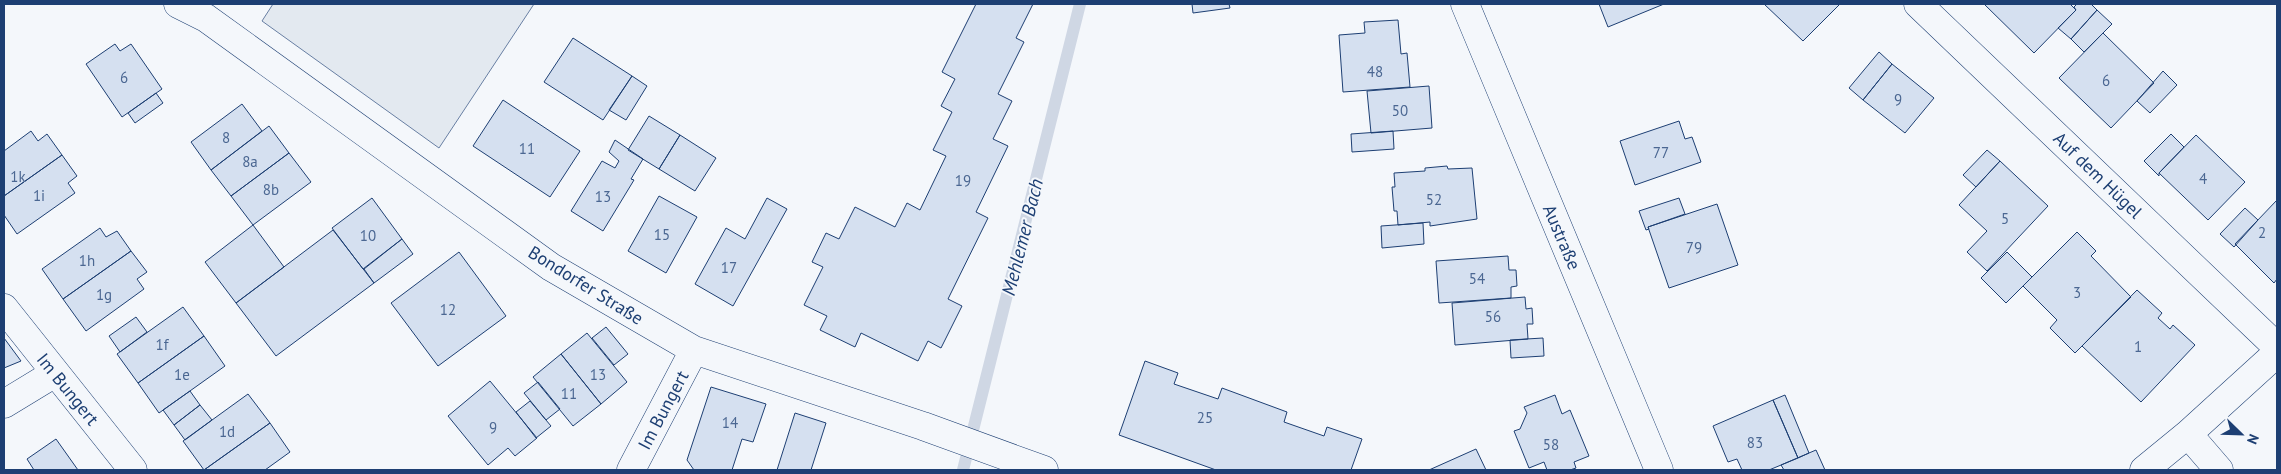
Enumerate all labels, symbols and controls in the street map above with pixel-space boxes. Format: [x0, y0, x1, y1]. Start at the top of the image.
house number: 48 [1367, 62, 1383, 81]
house number: 6 [120, 68, 128, 87]
house number: 6 [2102, 71, 2110, 90]
house number: 9 [1894, 90, 1902, 109]
house number: 50 [1392, 101, 1408, 120]
street label: Auf dem Hügel [2049, 127, 2148, 224]
house number: 8 [222, 128, 230, 147]
house number: 11 [519, 139, 535, 158]
house number: 77 [1653, 143, 1669, 162]
house number: 8a [242, 152, 258, 171]
house number: 1k [10, 167, 26, 186]
house number: 4 [2199, 169, 2207, 188]
house number: 19 [955, 171, 971, 190]
water label: Mehlemer Bach [996, 176, 1048, 298]
house number: 8b [263, 180, 279, 199]
house number: 1i [33, 186, 45, 205]
house number: 13 [595, 187, 611, 206]
house number: 52 [1426, 190, 1442, 209]
street label: Austraße [1538, 201, 1586, 273]
house number: 5 [2001, 209, 2009, 228]
house number: 2 [2258, 223, 2266, 242]
house number: 15 [654, 225, 670, 244]
house number: 10 [360, 226, 376, 245]
house number: 79 [1686, 238, 1702, 257]
street label: Bondorfer Straße [524, 240, 648, 330]
house number: 1h [79, 251, 95, 270]
house number: 17 [721, 258, 737, 277]
house number: 54 [1469, 269, 1485, 288]
house number: 3 [2073, 283, 2081, 302]
house number: 1g [96, 285, 112, 304]
house number: 12 [440, 300, 456, 319]
house number: 56 [1485, 307, 1501, 326]
house number: 1f [156, 335, 170, 354]
house number: 1 [2134, 337, 2142, 356]
street label: Im Bungert [32, 348, 104, 430]
house number: 1e [174, 365, 190, 384]
house number: 13 [590, 365, 606, 384]
street label: Im Bungert [633, 367, 693, 453]
house number: 11 [561, 384, 577, 403]
house number: 25 [1197, 408, 1213, 427]
north arrow [2216, 409, 2266, 459]
house number: 14 [722, 413, 738, 432]
house number: 9 [489, 418, 497, 437]
house number: 1d [219, 422, 235, 441]
text: N [2243, 431, 2263, 447]
house number: 83 [1747, 433, 1763, 452]
house number: 58 [1543, 435, 1559, 454]

